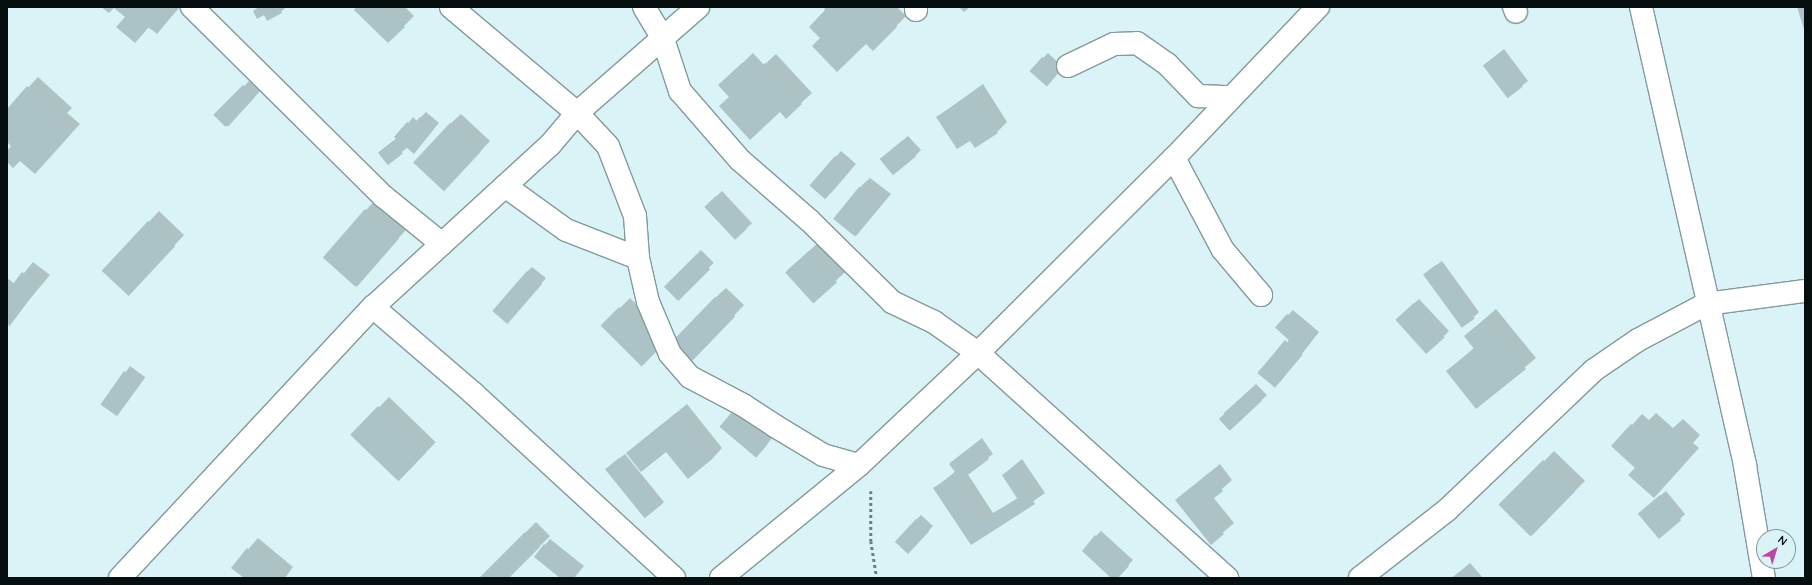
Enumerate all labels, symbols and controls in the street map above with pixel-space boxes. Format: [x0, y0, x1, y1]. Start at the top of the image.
north arrow [1756, 529, 1796, 569]
text: N [1775, 532, 1790, 548]

